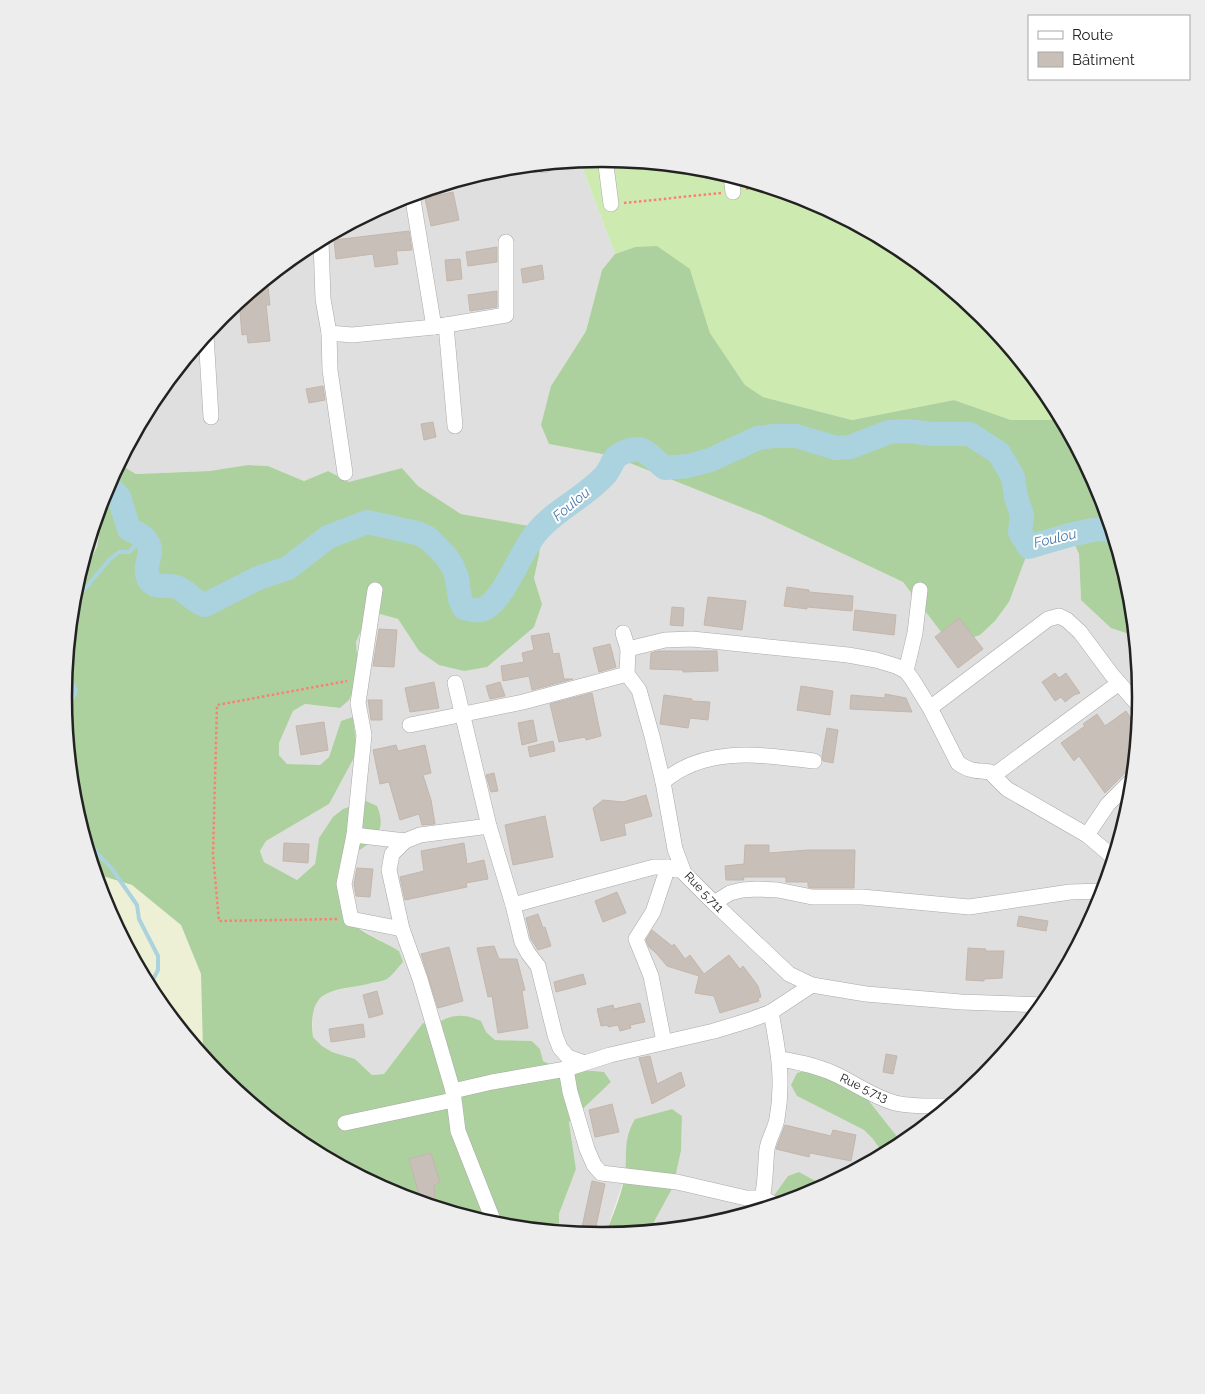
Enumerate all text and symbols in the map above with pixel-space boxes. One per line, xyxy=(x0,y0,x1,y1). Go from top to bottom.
legend xyxy=(1028,15,1190,80)
text: Route xyxy=(1072,26,1113,44)
text: Bâtiment xyxy=(1072,51,1135,69)
water label: Foulou xyxy=(549,484,593,524)
water label: Foulou xyxy=(1032,525,1078,551)
street label: Rue 5.711 xyxy=(682,869,726,915)
street label: Rue 5.713 xyxy=(838,1071,890,1105)

